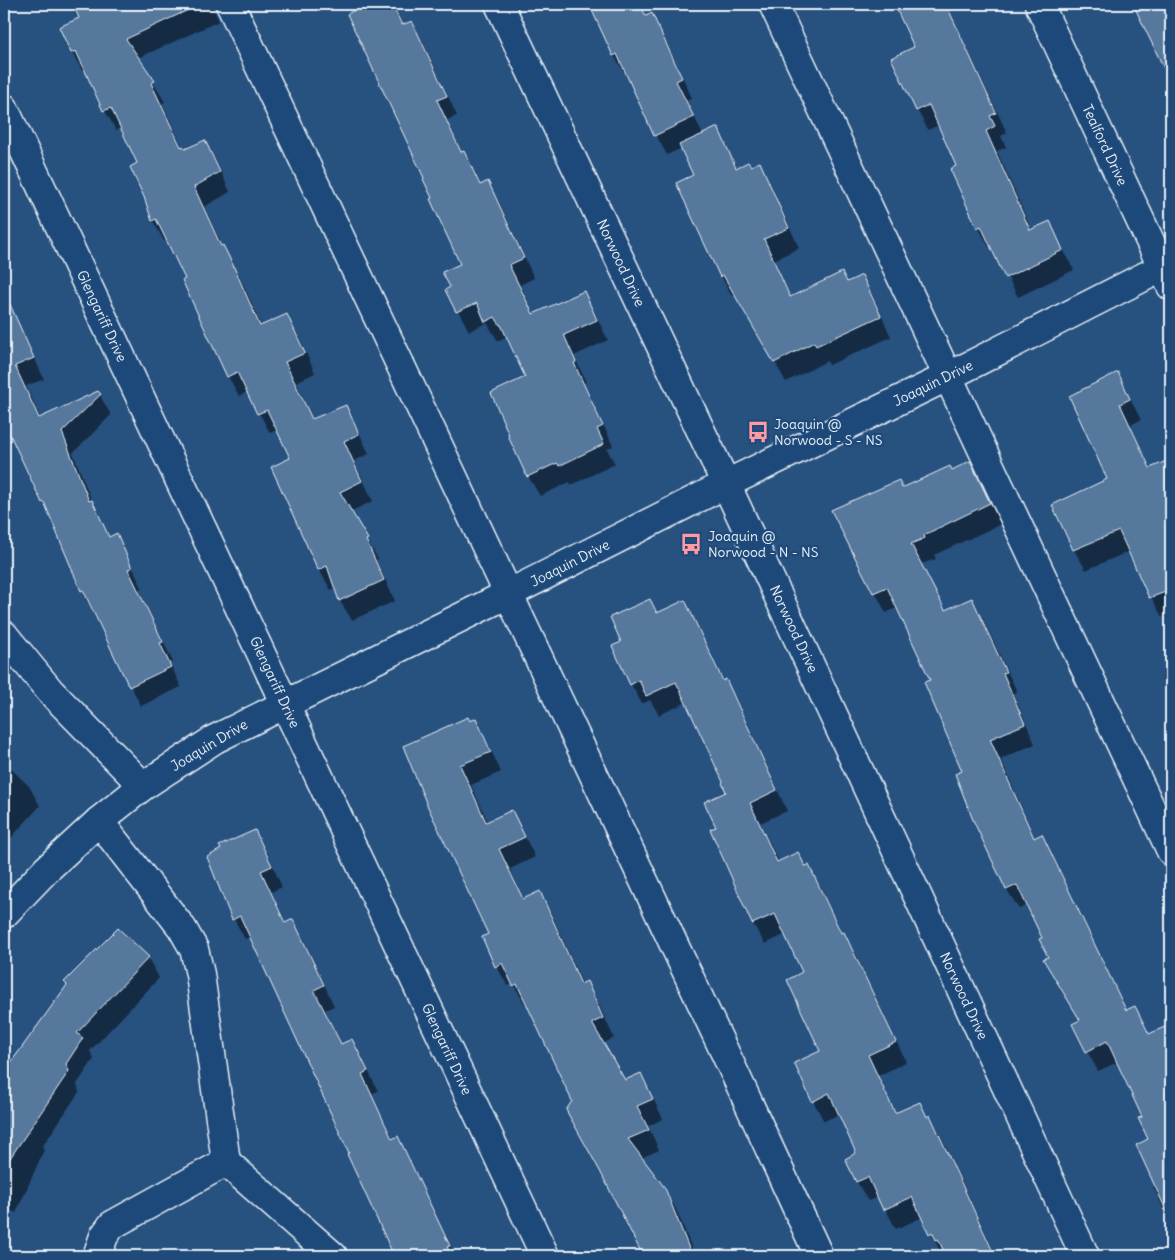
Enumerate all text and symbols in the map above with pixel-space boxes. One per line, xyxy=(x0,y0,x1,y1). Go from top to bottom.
street label: Tealford Drive xyxy=(1078,102,1132,188)
street label: Norwood Drive xyxy=(593,216,649,310)
street label: Glengariff Drive xyxy=(73,267,131,365)
street label: Joaquin Drive xyxy=(890,356,976,410)
place label: Joaquin @ Norwood - S - NS xyxy=(774,415,883,449)
bus stop icon: Joaquin @ Norwood - S - NS xyxy=(745,419,771,445)
place label: Joaquin @ Norwood - N - NS xyxy=(708,527,819,561)
bus stop icon: Joaquin @ Norwood - N - NS xyxy=(678,531,704,557)
street label: Joaquin Drive xyxy=(527,535,613,591)
street label: Norwood Drive xyxy=(766,582,822,676)
street label: Glengariff Drive xyxy=(246,633,304,731)
street label: Joaquin Drive xyxy=(167,715,251,775)
street label: Norwood Drive xyxy=(936,949,992,1043)
street label: Glengariff Drive xyxy=(418,1000,476,1098)

